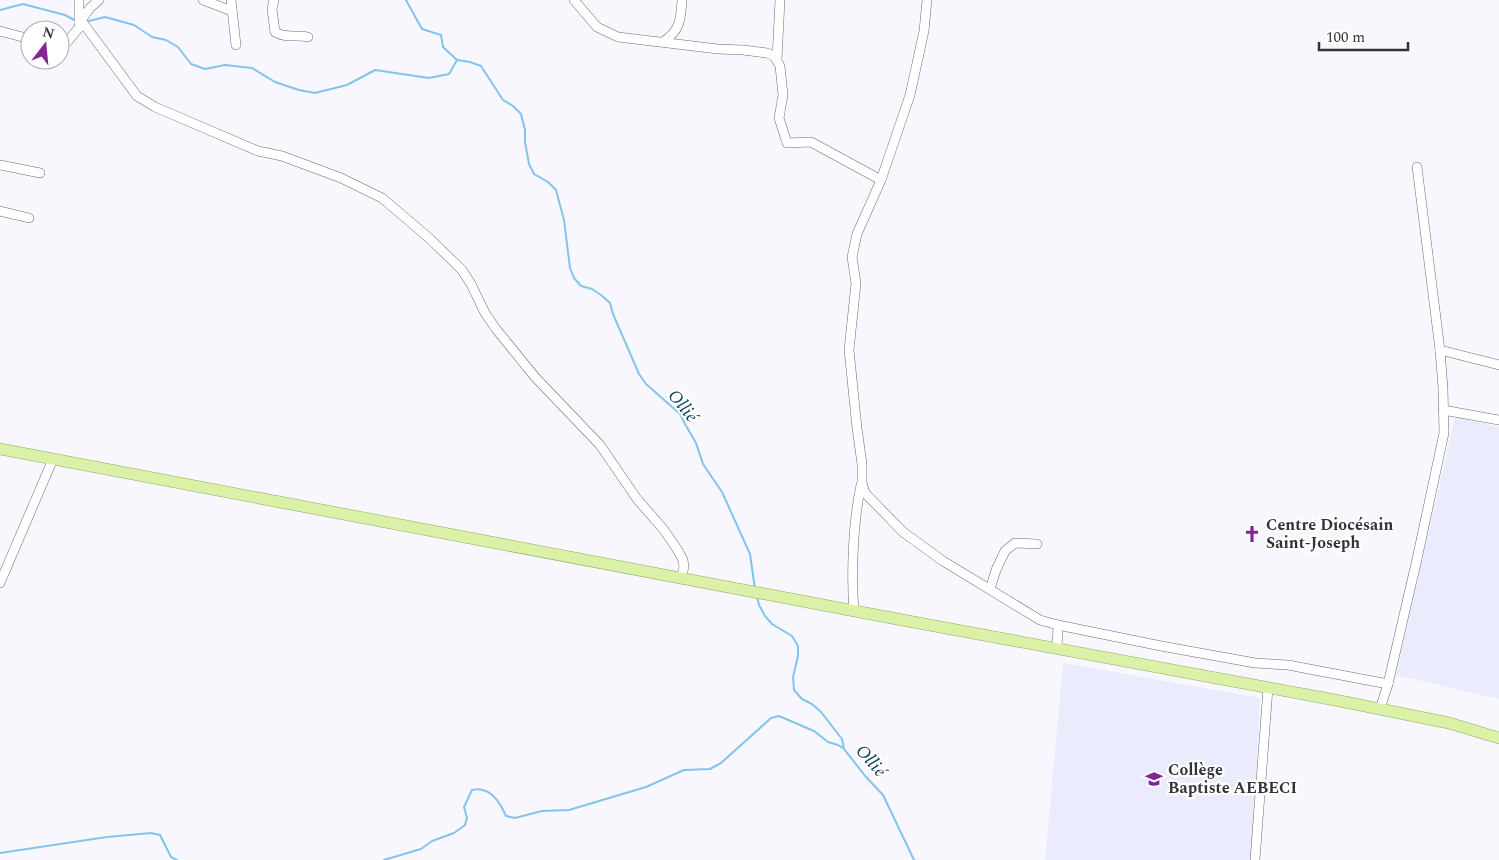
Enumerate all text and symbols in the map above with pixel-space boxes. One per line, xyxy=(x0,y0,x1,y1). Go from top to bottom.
north arrow xyxy=(20,20,70,70)
scale bar xyxy=(1319,20,1408,52)
text: N xyxy=(40,21,57,45)
text: 100 m xyxy=(1326,26,1365,49)
water label: Ollié xyxy=(661,383,706,430)
place label: Centre Diocésain Saint-Joseph xyxy=(1266,513,1393,555)
church icon: Centre Diocésain Saint-Joseph xyxy=(1242,524,1262,544)
water label: Ollié xyxy=(849,738,894,785)
place label: Collège Baptiste AEBECI xyxy=(1168,758,1297,800)
school or university icon: Collège Baptiste AEBECI xyxy=(1144,769,1164,789)

